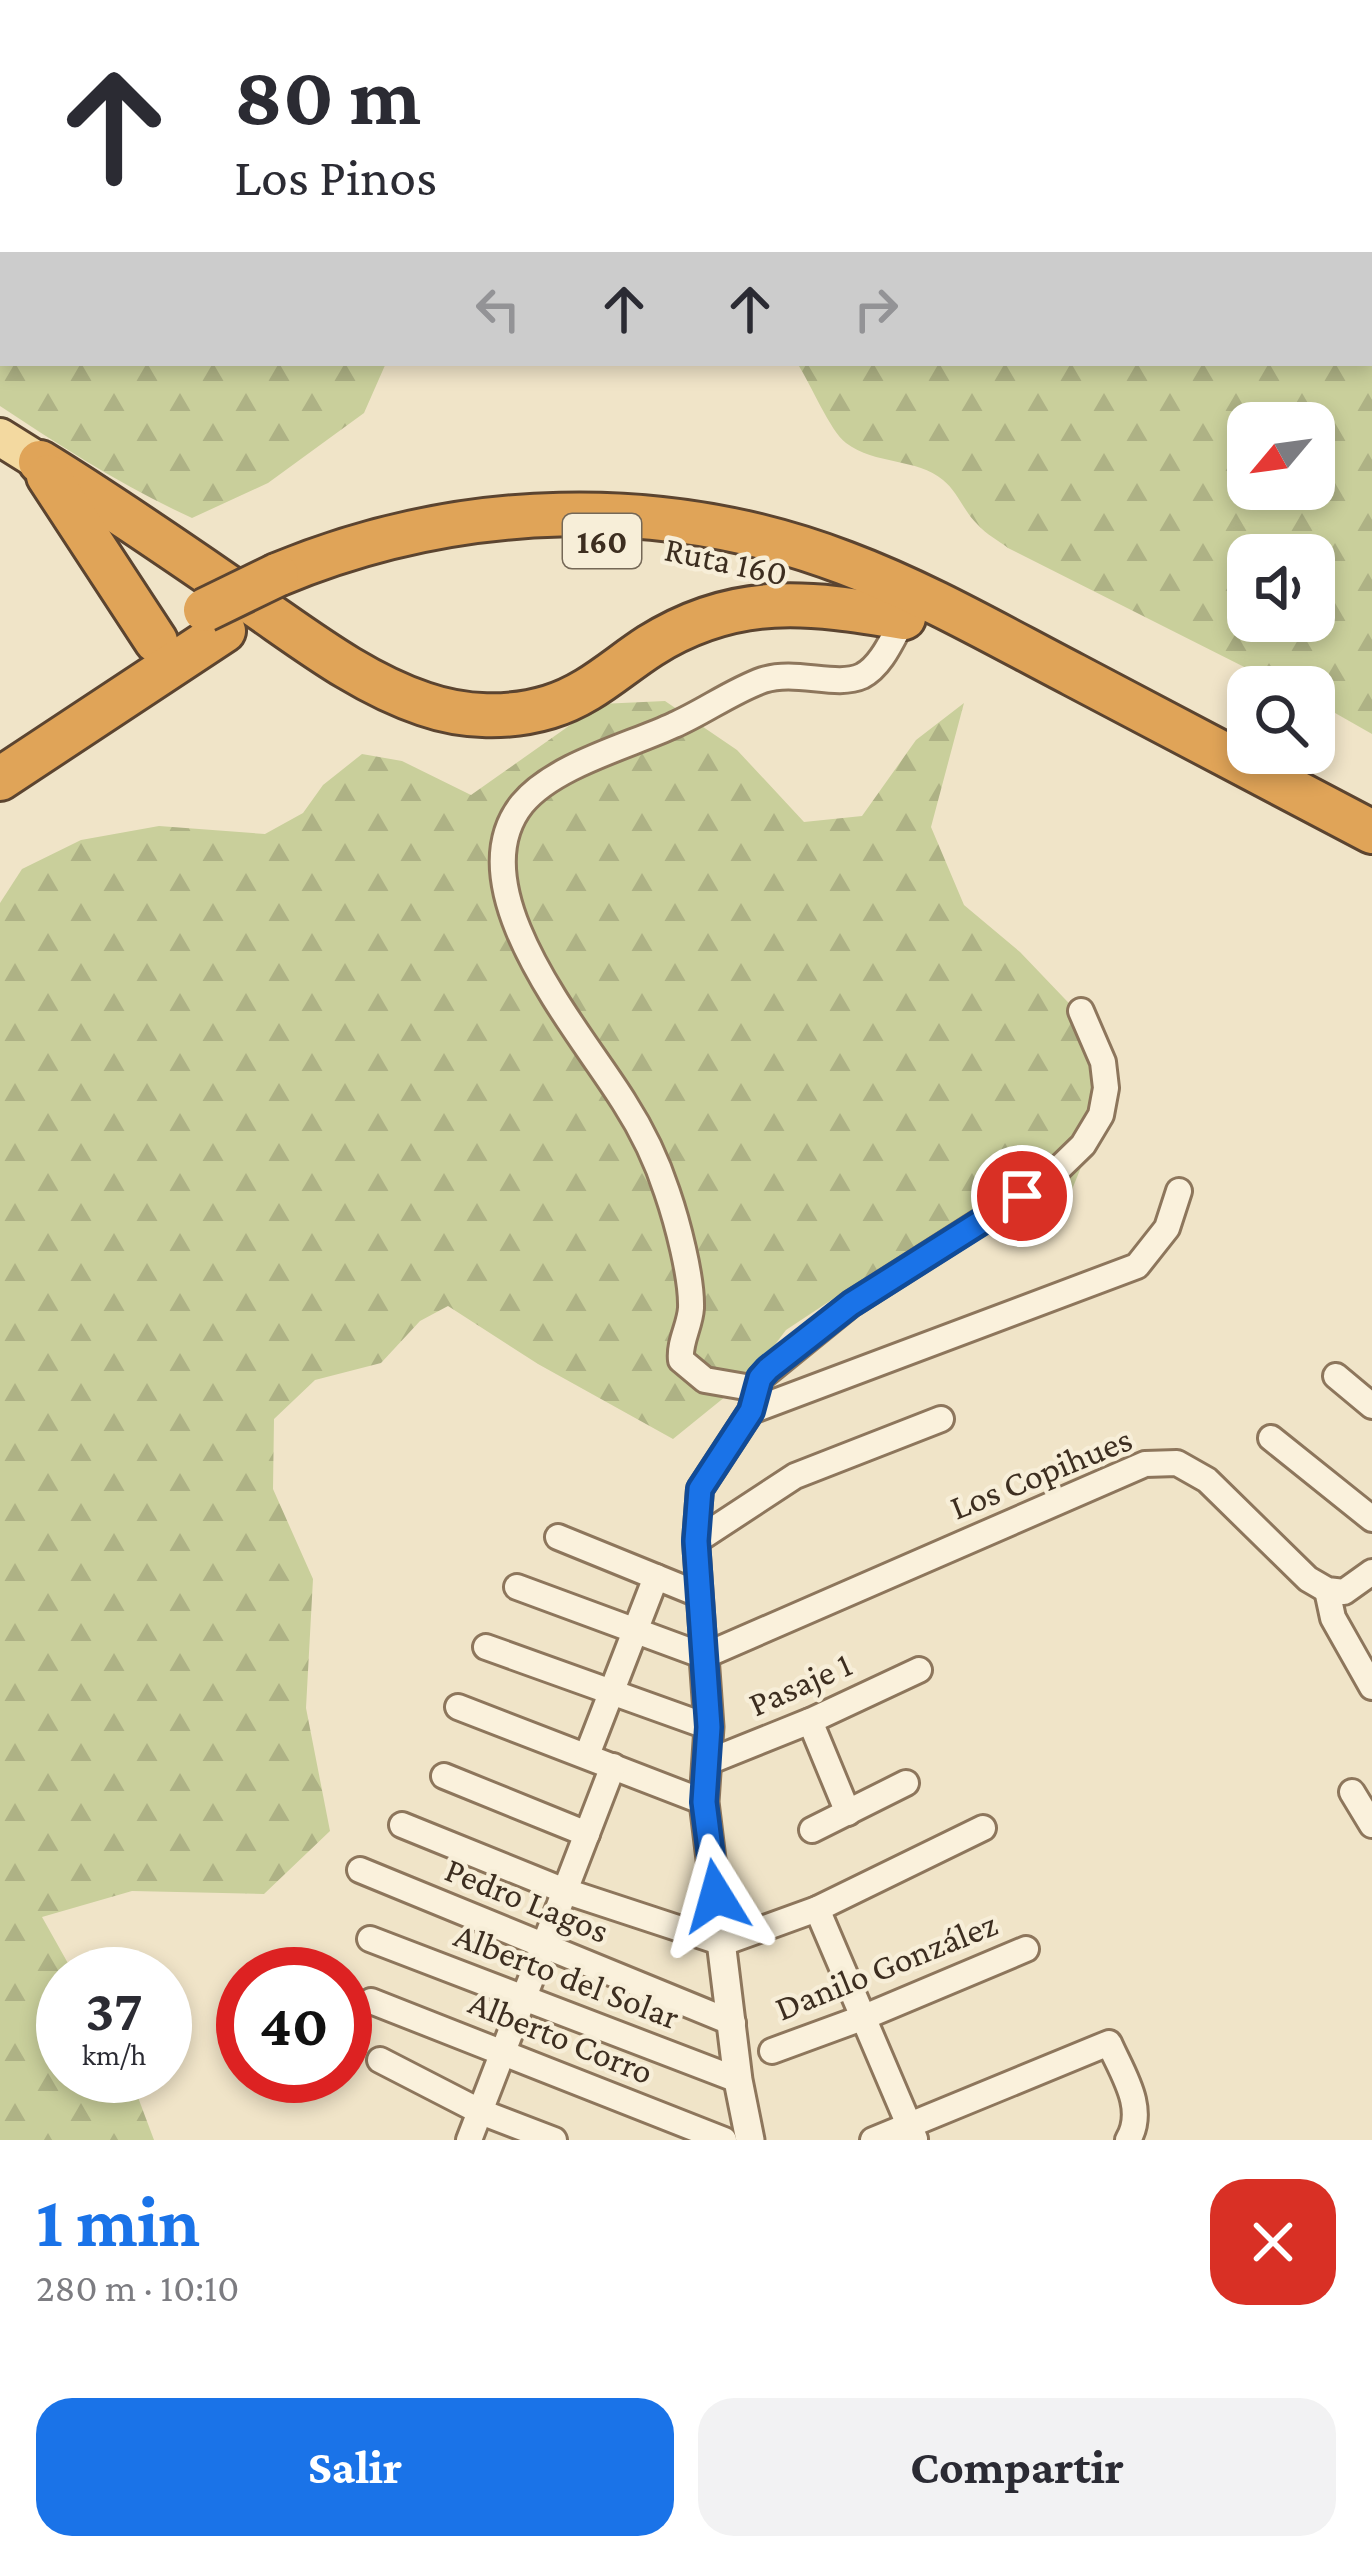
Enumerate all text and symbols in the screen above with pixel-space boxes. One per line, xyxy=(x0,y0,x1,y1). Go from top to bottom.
icon: ahead xyxy=(36,48,192,204)
text: 80 m xyxy=(234,49,421,142)
text: Los Pinos xyxy=(234,147,437,207)
icon: left xyxy=(465,276,531,342)
icon: ahead xyxy=(591,276,657,342)
icon: ahead xyxy=(717,276,783,342)
icon: right xyxy=(843,276,909,342)
north arrow xyxy=(1227,402,1335,510)
map controls xyxy=(1227,402,1335,774)
road number: 160 xyxy=(563,514,641,568)
street label: Ruta 160 xyxy=(661,529,791,593)
button: sound xyxy=(1227,534,1335,642)
button: search xyxy=(1227,666,1335,774)
pin xyxy=(971,1145,1073,1247)
icon: arrive xyxy=(989,1163,1055,1229)
street label: Los Copihues xyxy=(944,1418,1138,1528)
street label: Pasaje 1 xyxy=(742,1644,858,1724)
position arrow xyxy=(653,1833,779,1959)
street label: Pedro Lagos xyxy=(439,1849,615,1951)
street label: Danilo González xyxy=(769,1903,1003,2029)
street label: Alberto del Solar xyxy=(449,1915,685,2037)
speed limit sign: 40 xyxy=(216,1947,372,2103)
text: 37 xyxy=(85,1976,143,2043)
street label: Alberto Corro xyxy=(463,1982,659,2092)
text: km/h xyxy=(82,2038,146,2071)
button: close xyxy=(1210,2179,1336,2305)
text: 1 min xyxy=(36,2181,200,2261)
text: 280 m · 10:10 xyxy=(36,2266,239,2309)
button: Salir xyxy=(36,2398,674,2536)
button: Compartir xyxy=(698,2398,1336,2536)

